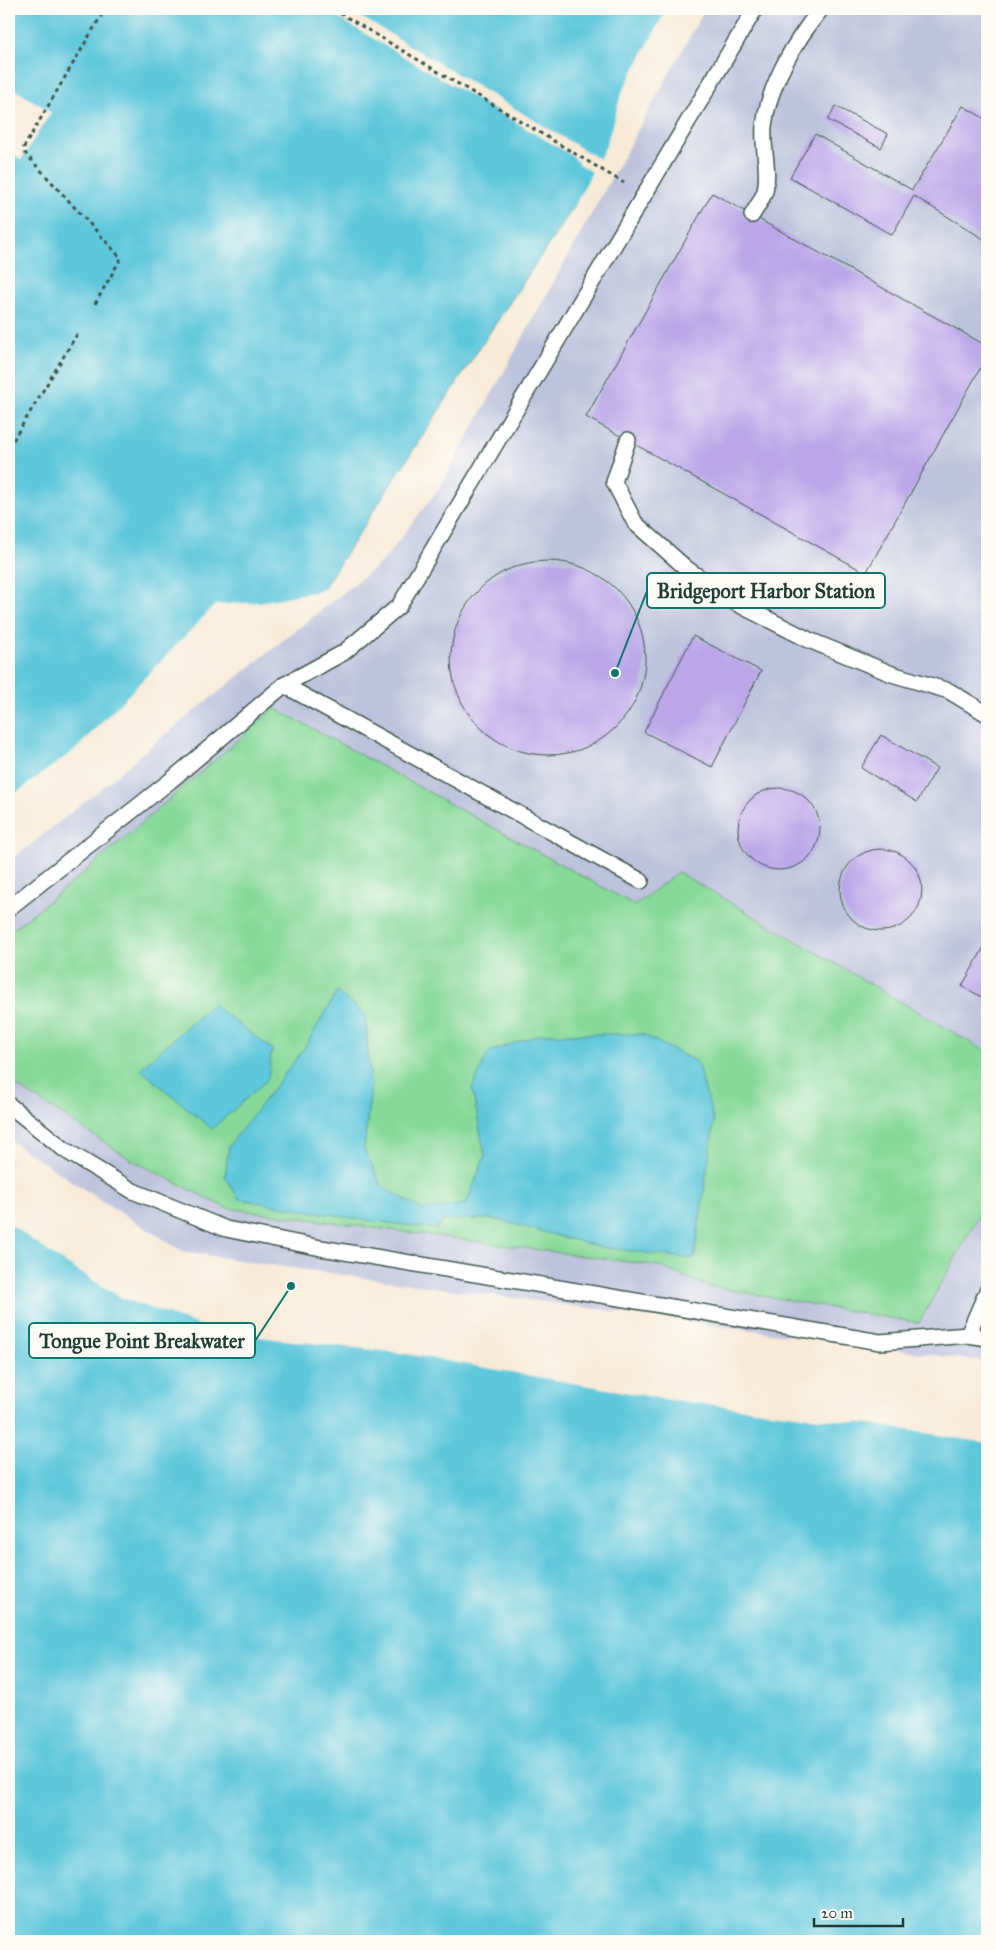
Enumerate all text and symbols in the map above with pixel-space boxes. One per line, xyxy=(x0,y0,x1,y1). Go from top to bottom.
callout: Bridgeport Harbor Station xyxy=(647,573,885,608)
text: Bridgeport Harbor Station xyxy=(657,579,875,604)
callout: Tongue Point Breakwater xyxy=(29,1323,255,1358)
text: Tongue Point Breakwater xyxy=(38,1329,245,1354)
scale bar xyxy=(814,1895,902,1927)
text: 20 m xyxy=(821,1904,853,1922)

